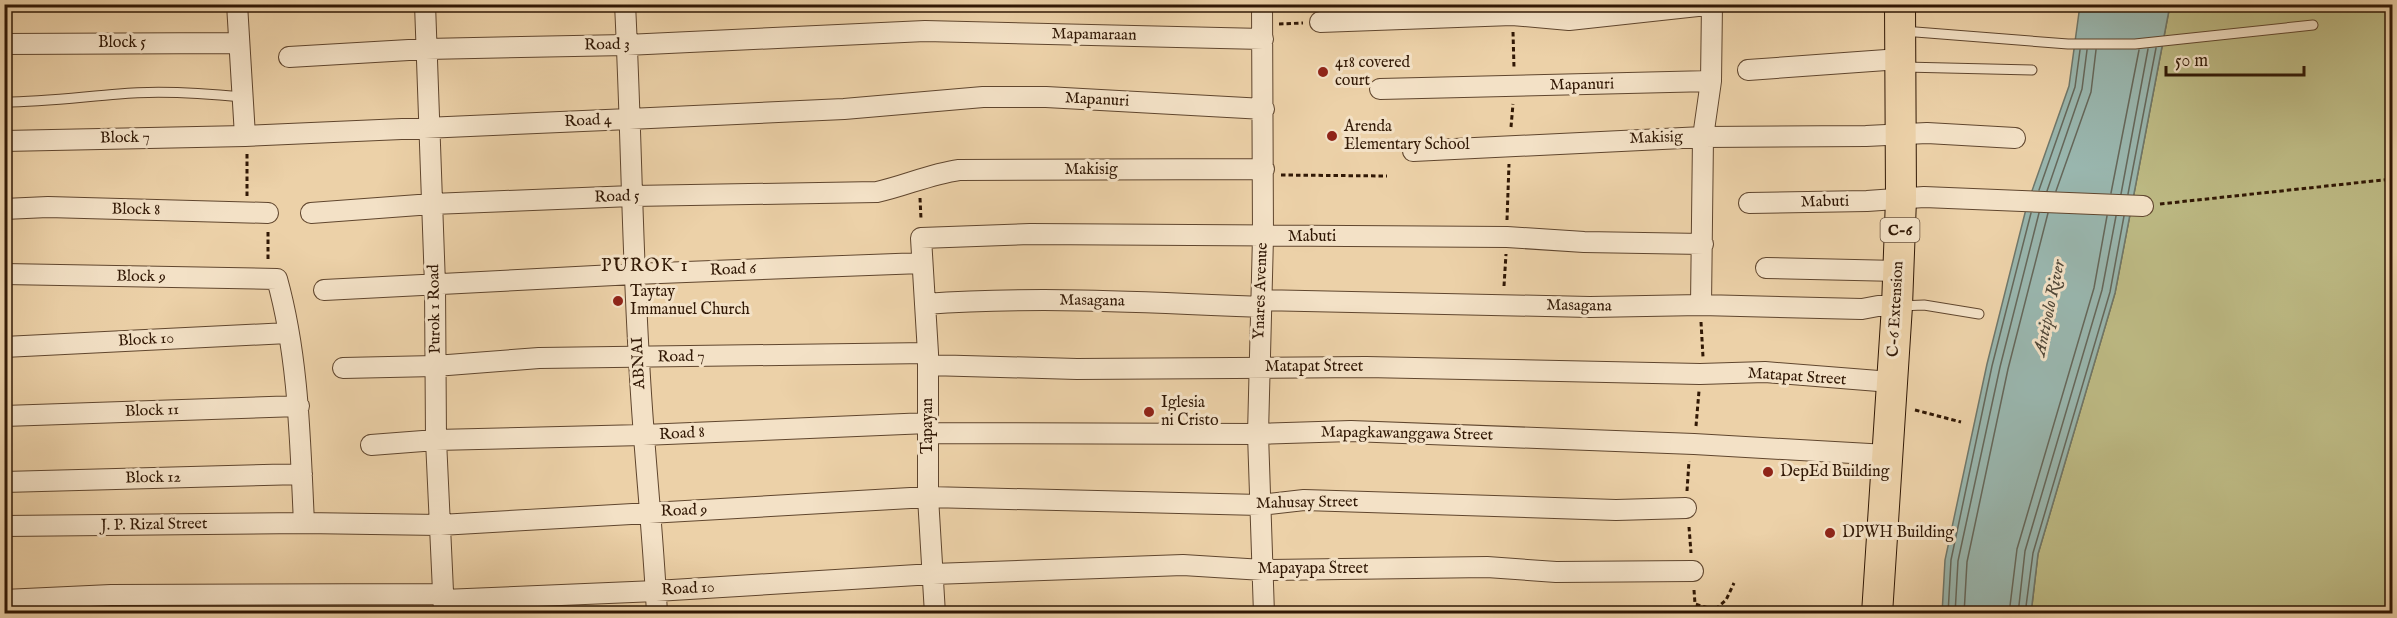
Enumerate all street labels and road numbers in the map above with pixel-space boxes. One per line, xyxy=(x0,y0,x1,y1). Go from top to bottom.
street label: Mapamaraan xyxy=(1051,24,1137,46)
street label: Block 5 xyxy=(98,33,146,53)
street label: Road 3 xyxy=(584,35,630,55)
street label: Mapanuri xyxy=(1550,74,1614,96)
street label: Mapanuri xyxy=(1064,88,1130,112)
street label: Road 4 xyxy=(564,110,612,132)
street label: Makisig xyxy=(1629,127,1683,149)
street label: Block 7 xyxy=(100,128,150,148)
street label: Makisig xyxy=(1064,160,1118,180)
street label: Road 5 xyxy=(594,186,640,208)
street label: Mabuti xyxy=(1801,192,1849,212)
street label: Block 8 xyxy=(111,200,161,220)
road number: C-6 xyxy=(1880,218,1920,242)
street label: Mabuti xyxy=(1288,227,1336,247)
street label: Ynares Avenue xyxy=(1249,242,1273,340)
street label: Road 6 xyxy=(709,259,757,281)
street label: C-6 Extension xyxy=(1883,260,1909,358)
street label: Purok 1 Road xyxy=(424,264,446,354)
street label: Block 9 xyxy=(116,267,166,287)
street label: Masagana xyxy=(1059,290,1125,312)
street label: Masagana xyxy=(1546,295,1612,317)
street label: Block 10 xyxy=(117,329,175,351)
street label: ABNAI xyxy=(628,336,650,391)
street label: Road 7 xyxy=(657,347,705,367)
street label: Matapat Street xyxy=(1265,357,1364,377)
street label: Matapat Street xyxy=(1747,364,1847,390)
street label: Tapayan xyxy=(918,398,938,454)
street label: Block 11 xyxy=(124,400,180,422)
street label: Mapagkawanggawa Street xyxy=(1321,422,1494,446)
street label: Road 8 xyxy=(659,423,705,445)
street label: Block 12 xyxy=(125,468,181,488)
street label: Mahusay Street xyxy=(1256,492,1359,514)
street label: Road 9 xyxy=(660,500,708,522)
street label: J. P. Rizal Street xyxy=(98,514,208,536)
street label: Mapayapa Street xyxy=(1258,559,1369,579)
street label: Road 10 xyxy=(661,578,715,600)

